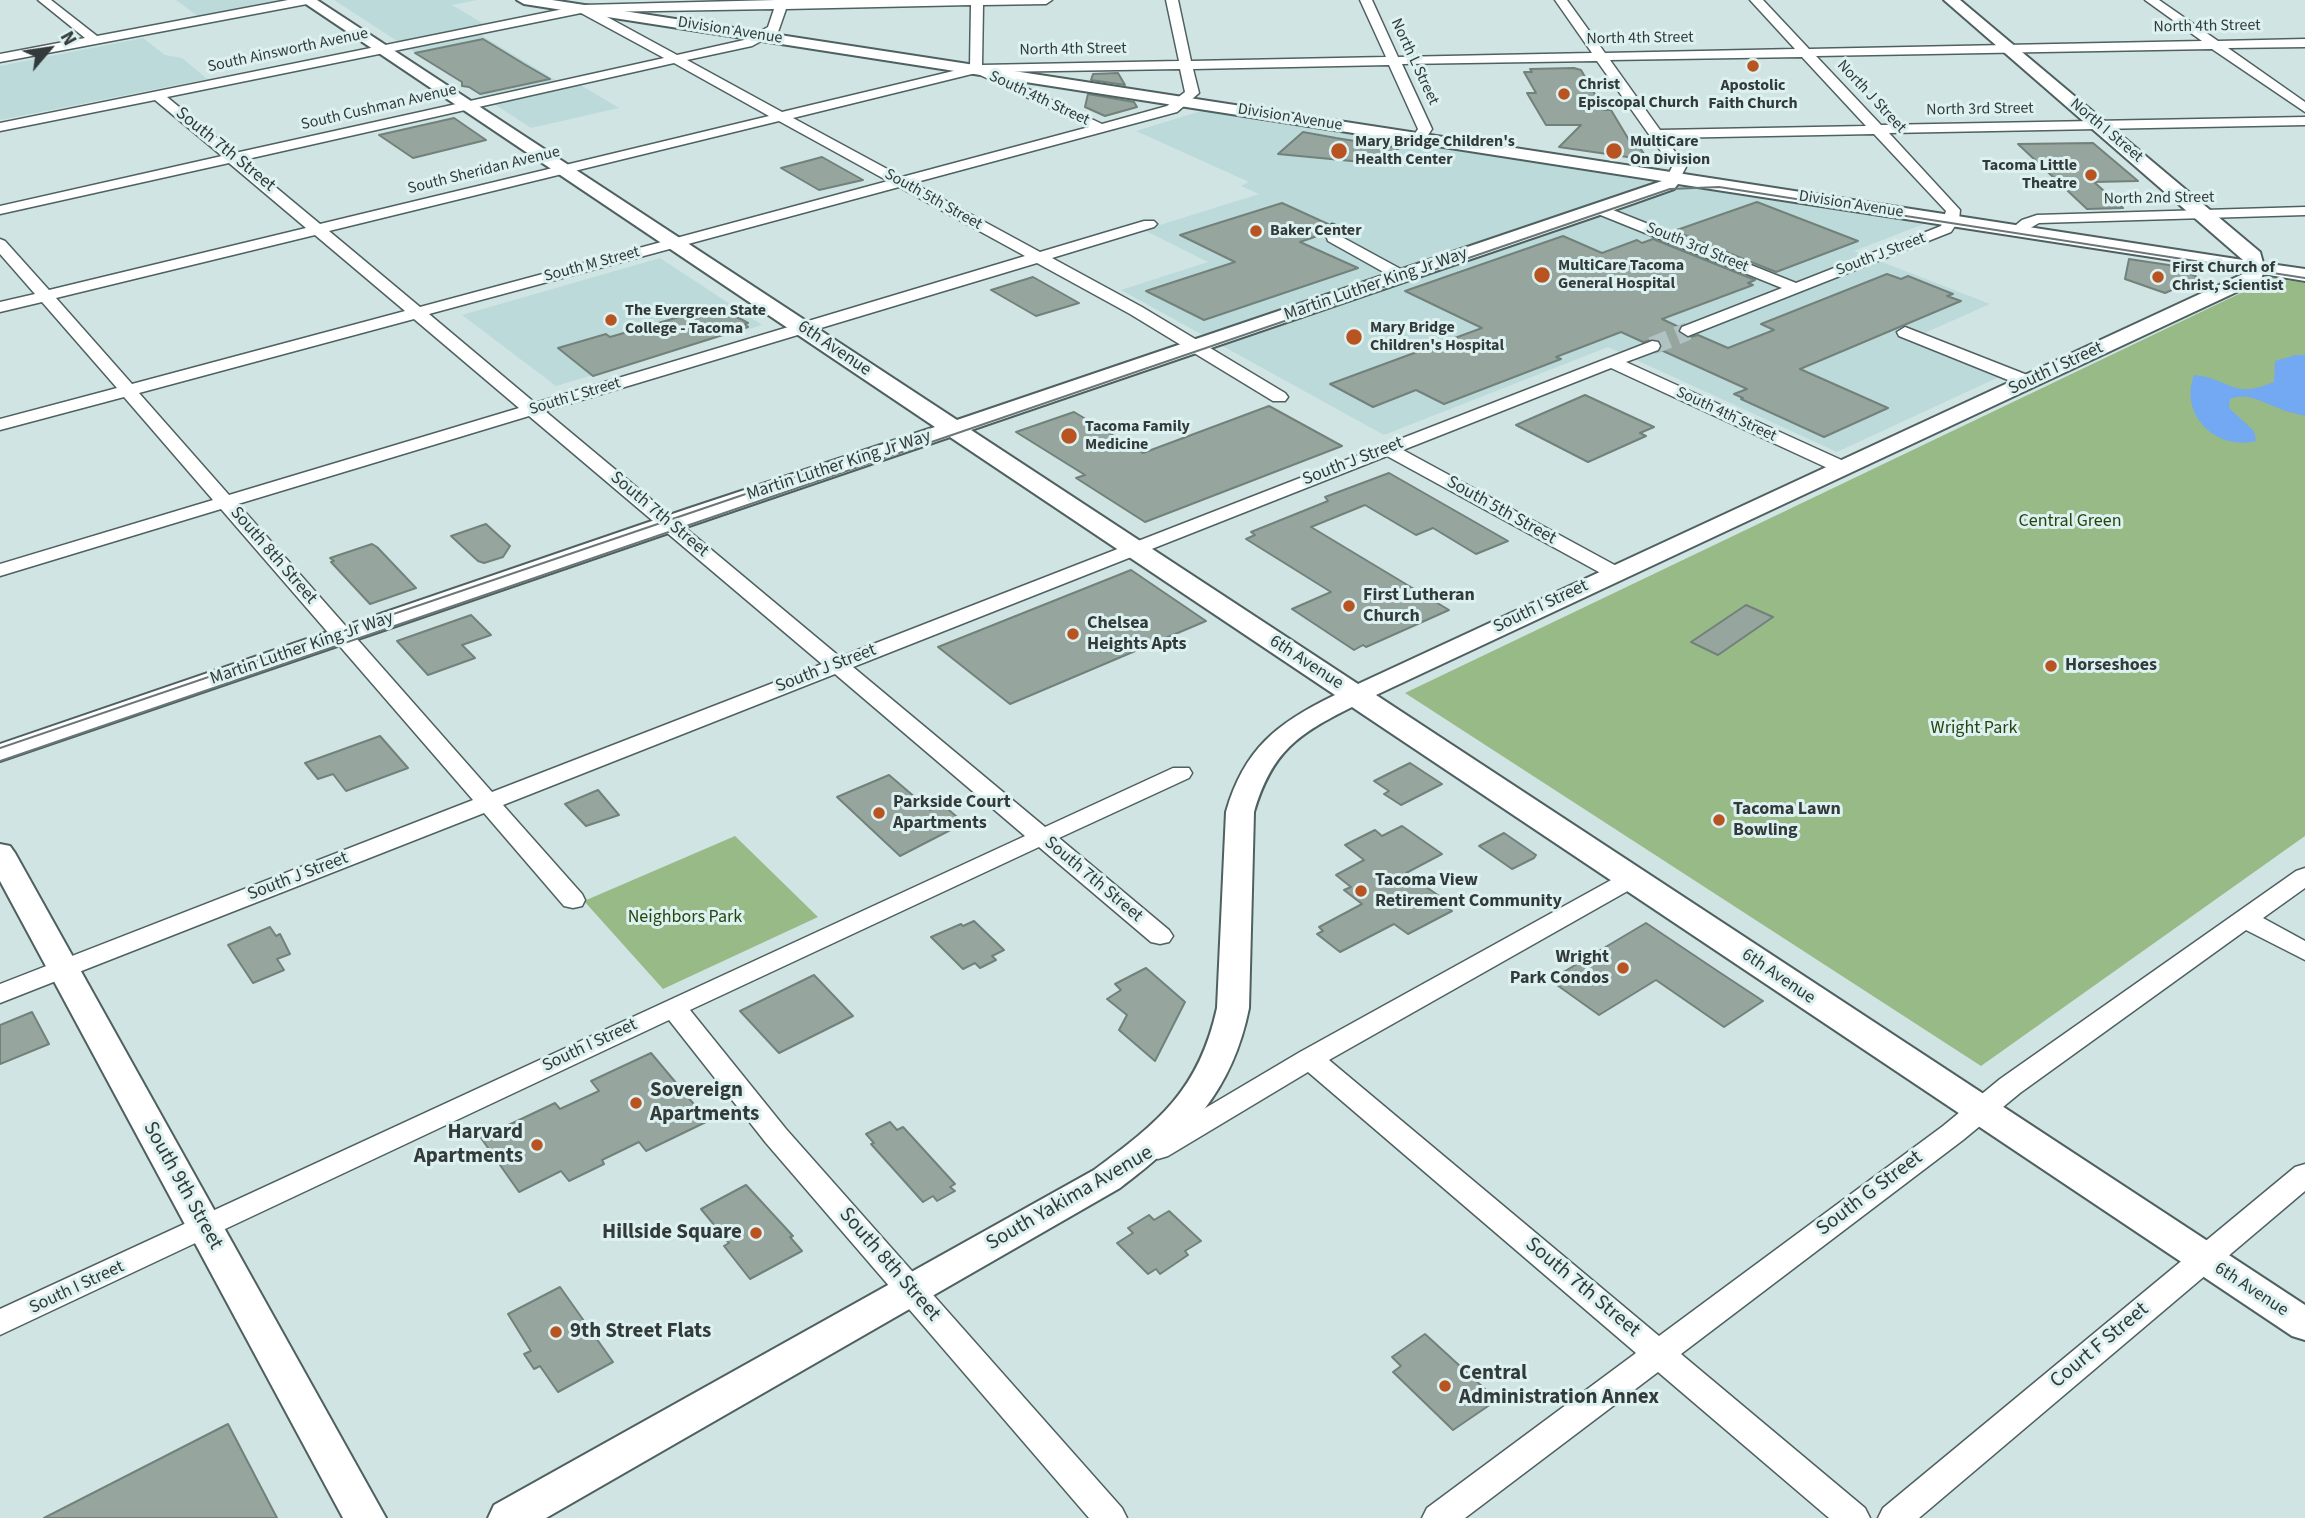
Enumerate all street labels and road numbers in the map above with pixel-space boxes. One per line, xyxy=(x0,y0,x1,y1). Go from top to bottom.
street label: Division Avenue xyxy=(676,13,784,49)
street label: North L Street xyxy=(1386,16,1442,108)
street label: North 4th Street xyxy=(2153,16,2261,38)
street label: South Ainsworth Avenue xyxy=(206,25,370,77)
street label: North 4th Street xyxy=(1586,28,1694,50)
street label: North 4th Street xyxy=(1019,39,1127,61)
street label: North J Street xyxy=(1832,57,1910,137)
street label: South 4th Street xyxy=(986,67,1092,131)
street label: South Cushman Avenue xyxy=(299,81,459,135)
street label: North I Street xyxy=(2066,95,2146,167)
street label: North 3rd Street xyxy=(1926,99,2034,121)
street label: Division Avenue xyxy=(1236,100,1344,136)
street label: South 7th Street xyxy=(171,103,279,197)
street label: South Sheridan Avenue xyxy=(406,143,562,199)
street label: South 5th Street xyxy=(881,165,985,235)
street label: Division Avenue xyxy=(1797,187,1905,223)
street label: North 2nd Street xyxy=(2103,188,2215,210)
street label: South 3rd Street xyxy=(1643,219,1751,277)
street label: South J Street xyxy=(1834,229,1928,281)
street label: South M Street xyxy=(542,243,642,287)
street label: Martin Luther King Jr Way xyxy=(1281,243,1471,327)
street label: 6th Avenue xyxy=(793,317,875,381)
street label: South I Street xyxy=(2005,338,2107,400)
street label: South L Street xyxy=(527,374,623,420)
street label: South 4th Street xyxy=(1673,383,1779,447)
street label: Martin Luther King Jr Way xyxy=(744,426,934,506)
street label: South J Street xyxy=(1300,433,1406,491)
street label: South 7th Street xyxy=(605,467,713,563)
street label: South 5th Street xyxy=(1442,472,1560,550)
street label: South 8th Street xyxy=(225,503,321,609)
street label: South I Street xyxy=(1490,576,1592,638)
street label: Martin Luther King Jr Way xyxy=(207,607,397,691)
street label: 6th Avenue xyxy=(1265,631,1347,695)
street label: South J Street xyxy=(773,640,879,698)
street label: South 7th Street xyxy=(1039,832,1147,928)
street label: South J Street xyxy=(245,848,351,906)
street label: 6th Avenue xyxy=(1737,945,1819,1009)
street label: South I Street xyxy=(539,1015,641,1077)
street label: South 9th Street xyxy=(136,1118,228,1254)
street label: South Yakima Avenue xyxy=(982,1141,1158,1257)
street label: South G Street xyxy=(1812,1146,1928,1242)
street label: South 8th Street xyxy=(833,1203,945,1327)
street label: South 7th Street xyxy=(1519,1233,1645,1343)
street label: South I Street xyxy=(26,1257,128,1319)
street label: 6th Avenue xyxy=(2210,1258,2292,1322)
street label: Court F Street xyxy=(2046,1298,2154,1394)

